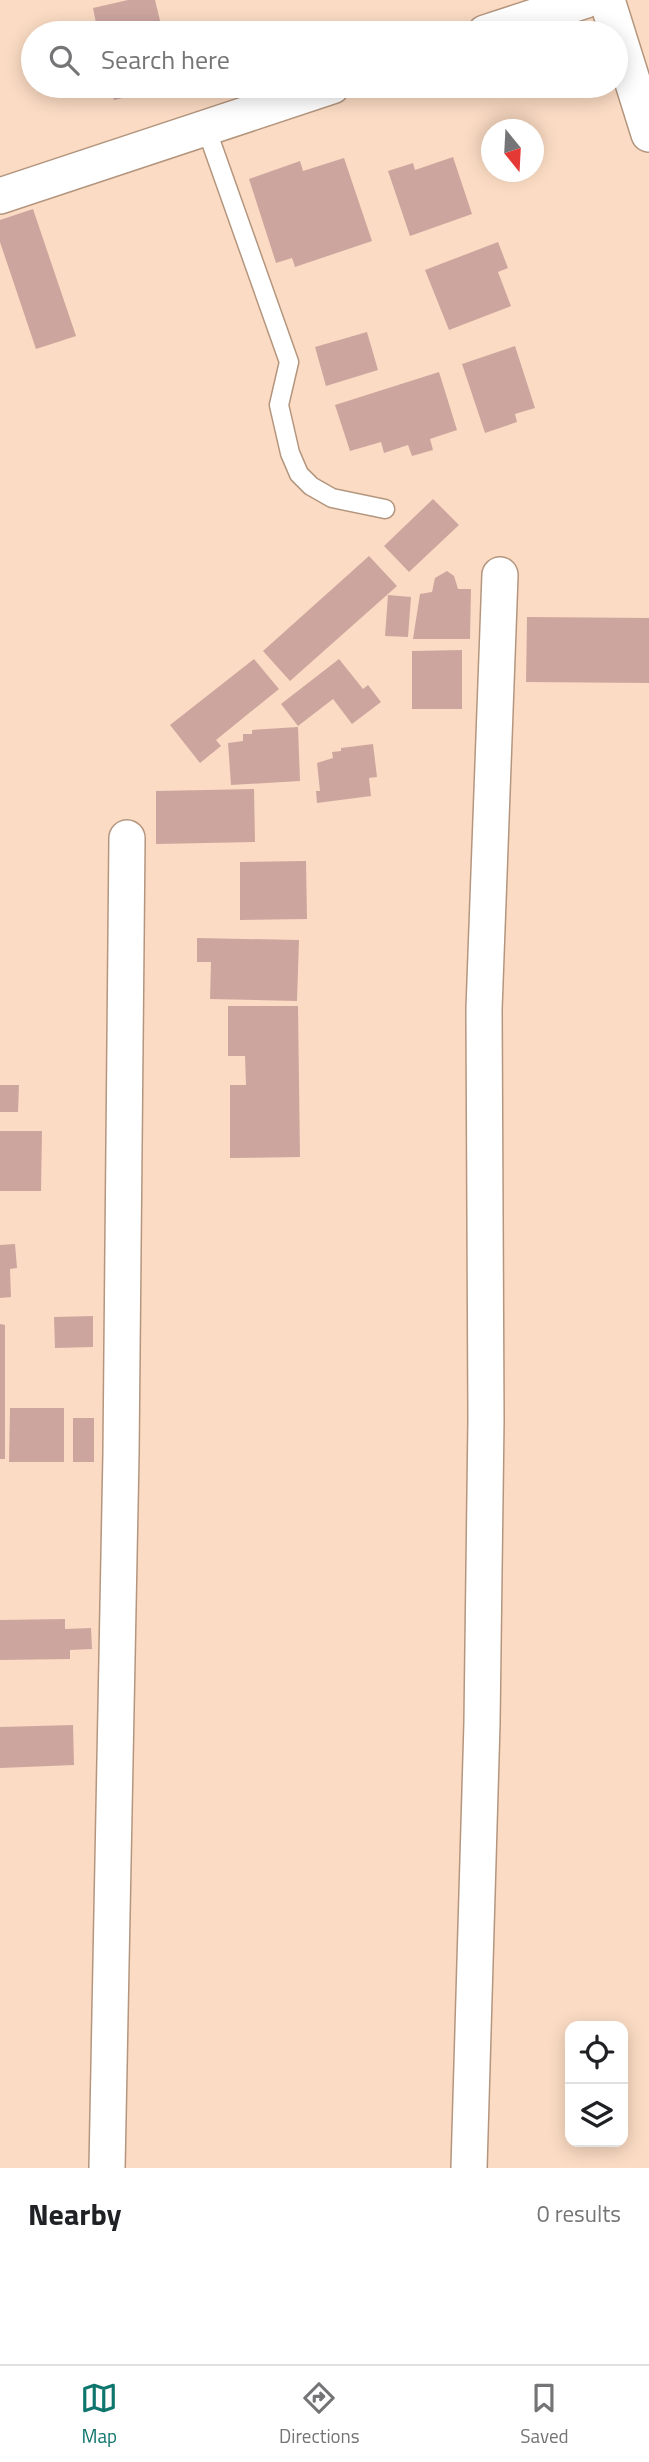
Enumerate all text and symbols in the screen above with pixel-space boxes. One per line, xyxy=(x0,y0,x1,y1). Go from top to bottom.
search box xyxy=(21,21,628,98)
text: Search here xyxy=(101,40,230,79)
icon: search xyxy=(45,41,83,79)
north arrow xyxy=(481,119,544,182)
map controls xyxy=(565,2021,628,2147)
button: locate xyxy=(565,2021,628,2084)
button: layers xyxy=(565,2084,628,2147)
text: Nearby xyxy=(28,2191,121,2237)
text: 0 results xyxy=(537,2196,621,2231)
tab: Map xyxy=(80,2379,118,2450)
tab: Directions xyxy=(279,2379,360,2450)
tab: Saved xyxy=(520,2379,569,2450)

